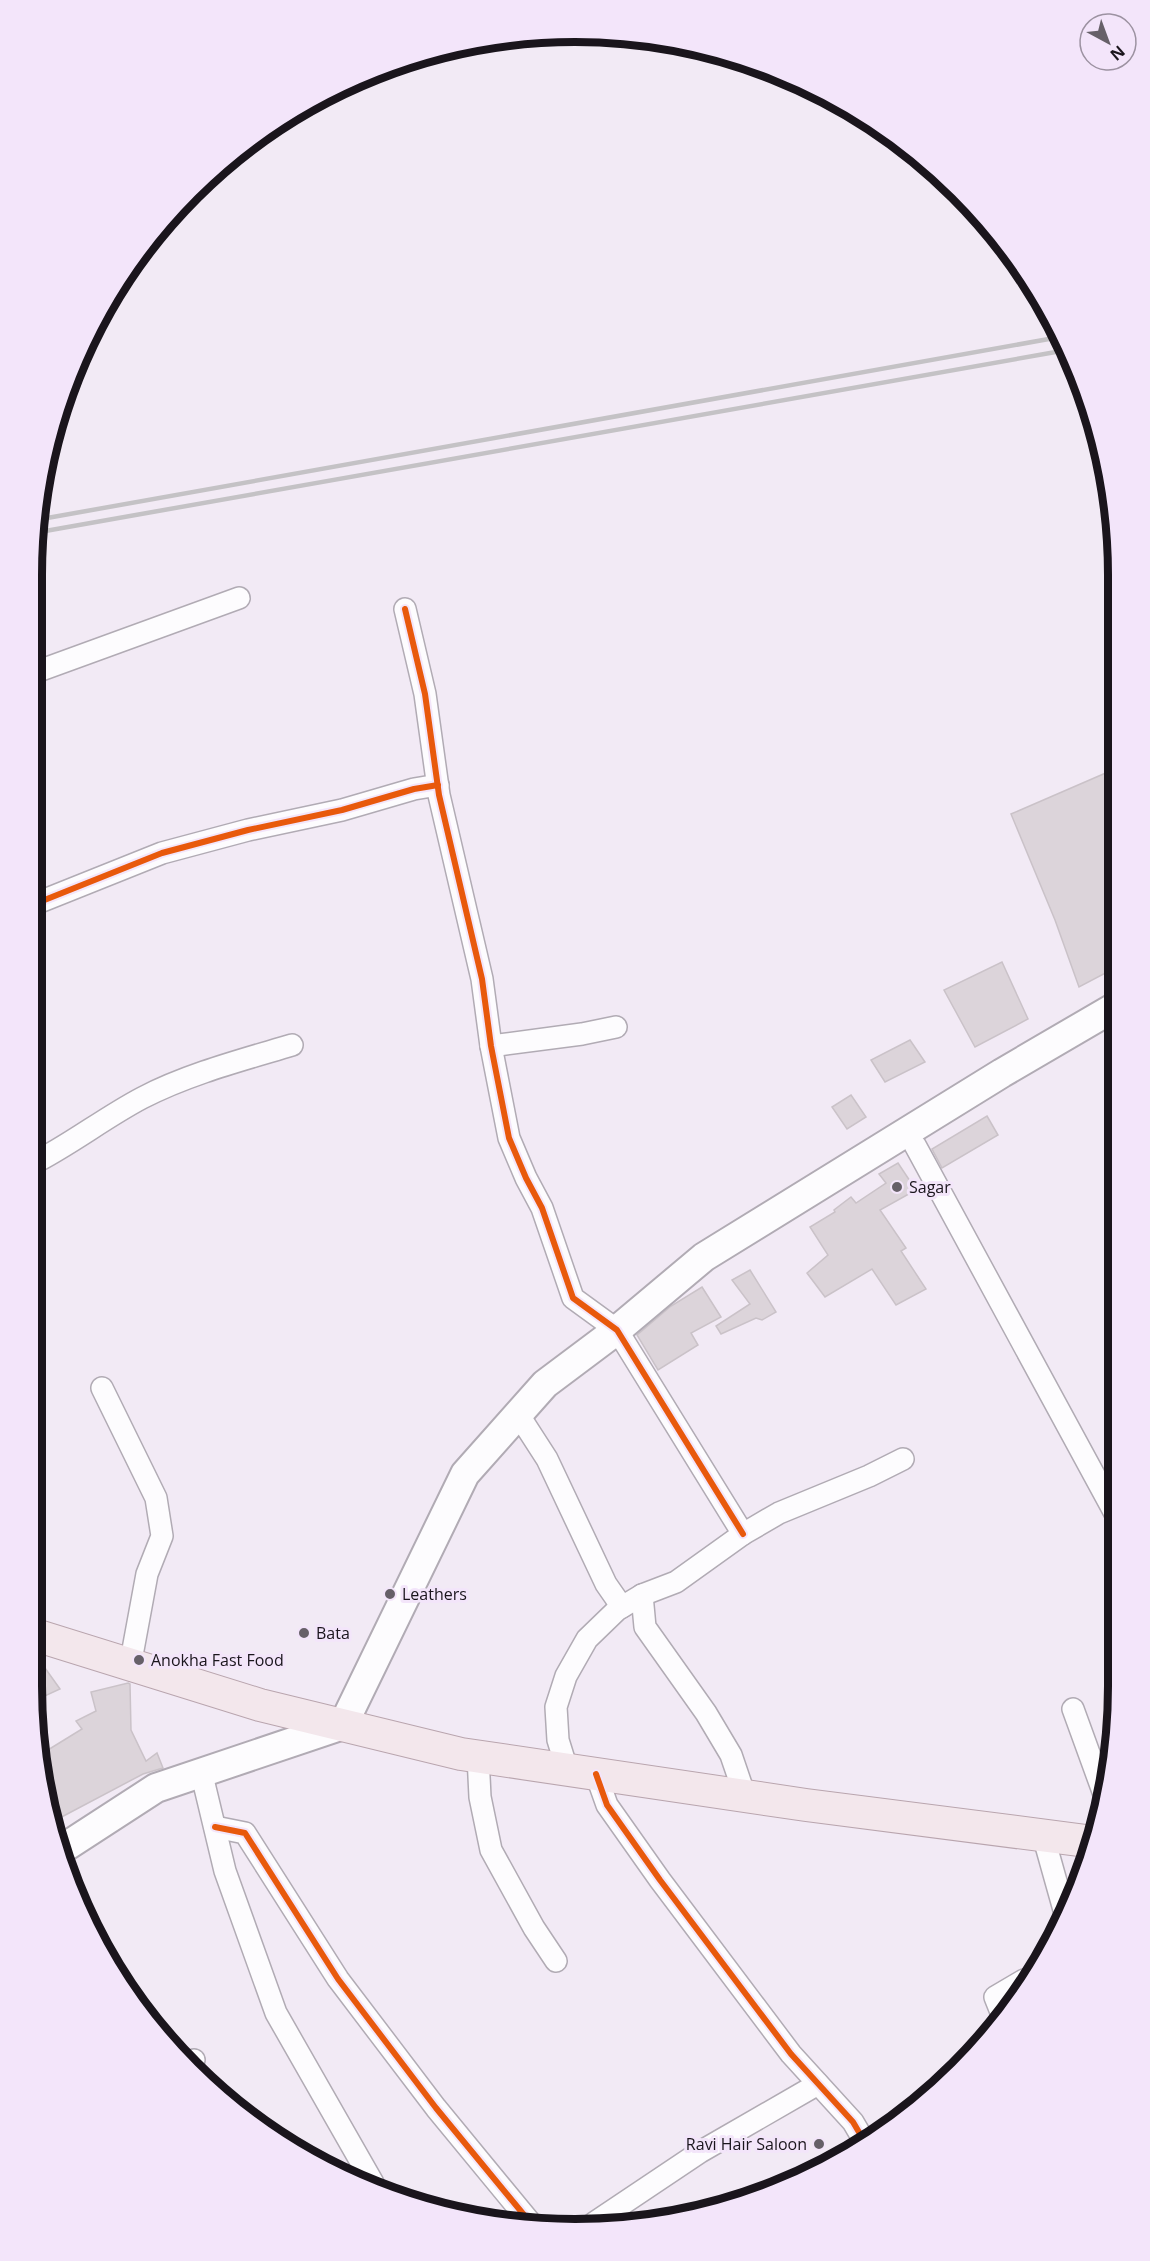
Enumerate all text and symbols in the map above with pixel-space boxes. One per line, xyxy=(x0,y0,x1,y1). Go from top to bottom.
north arrow xyxy=(1078,12,1138,72)
text: N xyxy=(1106,41,1130,66)
place label: Sagar xyxy=(909,1176,951,1198)
marker: Sagar xyxy=(890,1180,904,1194)
place label: Leathers xyxy=(402,1583,467,1605)
marker: Leathers xyxy=(383,1587,397,1601)
place label: Bata xyxy=(316,1622,350,1644)
marker: Bata xyxy=(297,1626,311,1640)
place label: Anokha Fast Food xyxy=(151,1649,284,1671)
marker: Anokha Fast Food xyxy=(132,1653,146,1667)
place label: Ravi Hair Saloon xyxy=(686,2133,807,2155)
marker: Ravi Hair Saloon xyxy=(812,2137,826,2151)

